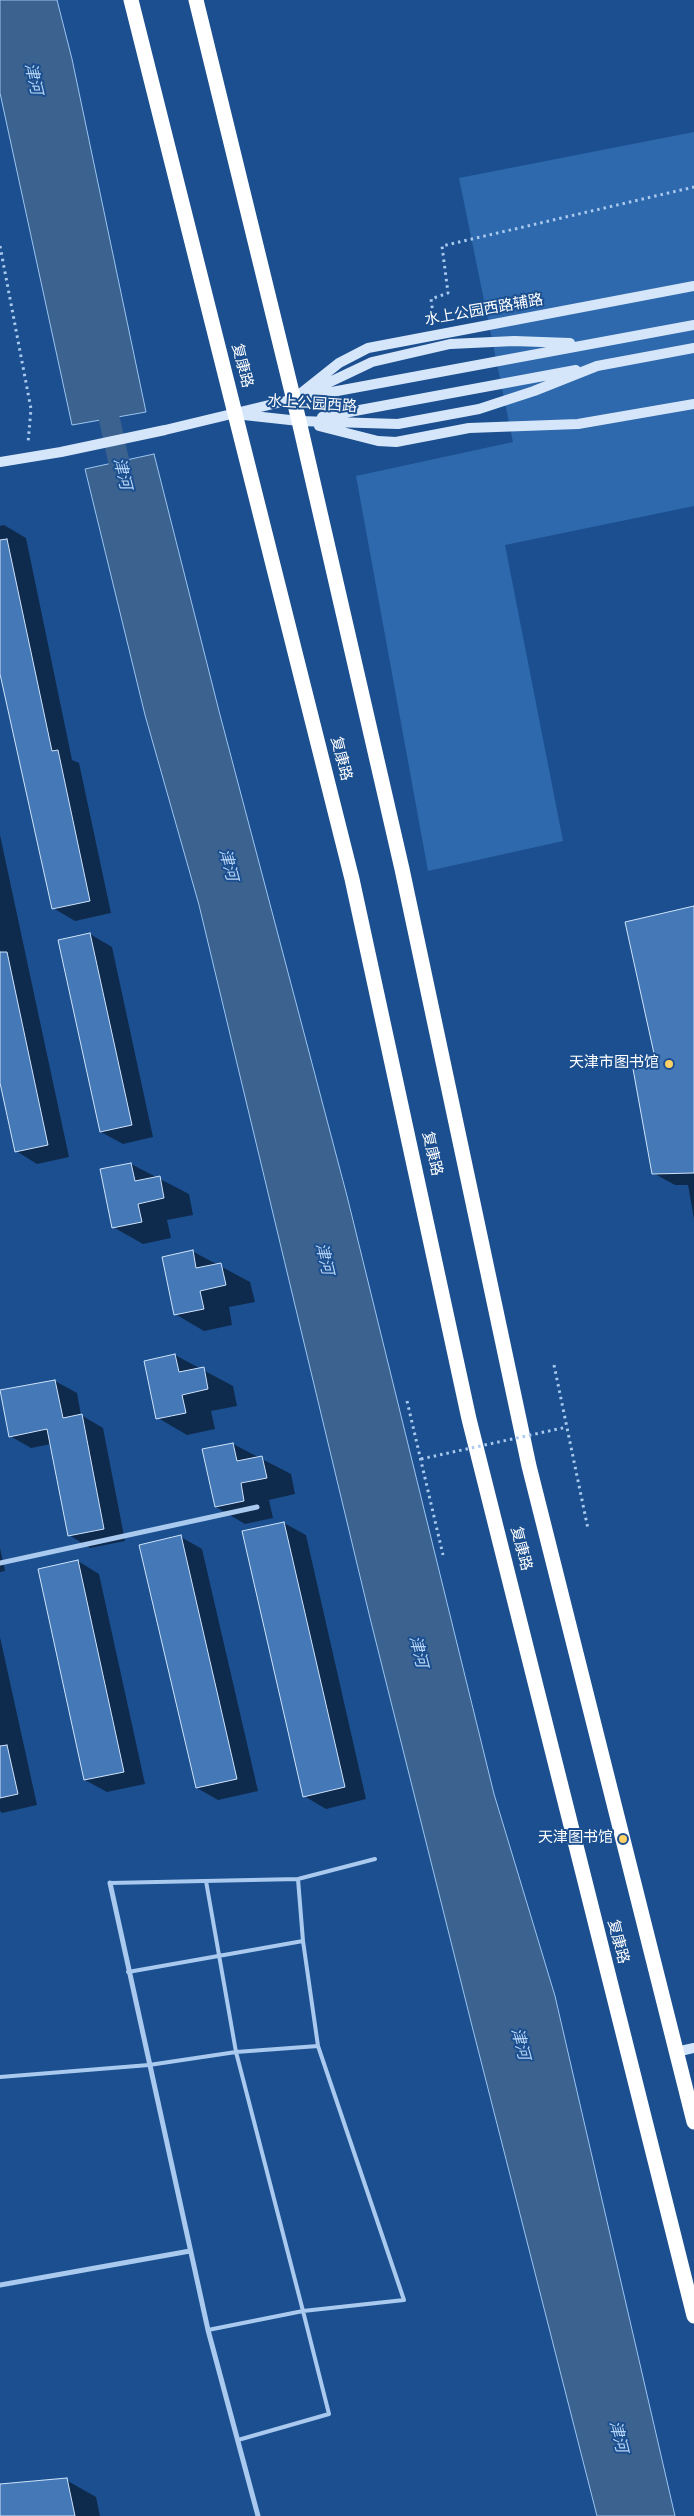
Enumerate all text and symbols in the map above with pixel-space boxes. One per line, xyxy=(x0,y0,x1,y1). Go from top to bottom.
water label: 津河 xyxy=(19,61,45,97)
street label: 水上公园西路辅路 xyxy=(423,292,545,330)
street label: 复康路 xyxy=(227,342,255,390)
street label: 水上公园西路 xyxy=(266,393,358,417)
water label: 津河 xyxy=(108,456,134,492)
street label: 复康路 xyxy=(326,735,354,783)
water label: 津河 xyxy=(214,847,240,883)
place label: 天津市图书馆 xyxy=(569,1055,659,1073)
marker: 天津市图书馆 xyxy=(663,1058,675,1070)
street label: 复康路 xyxy=(417,1130,445,1178)
water label: 津河 xyxy=(310,1241,336,1277)
street label: 复康路 xyxy=(506,1525,534,1573)
water label: 津河 xyxy=(404,1634,430,1670)
place label: 天津图书馆 xyxy=(538,1830,613,1848)
marker: 天津图书馆 xyxy=(617,1833,629,1845)
street label: 复康路 xyxy=(603,1918,631,1966)
water label: 津河 xyxy=(506,2026,532,2062)
water label: 津河 xyxy=(604,2419,630,2455)

